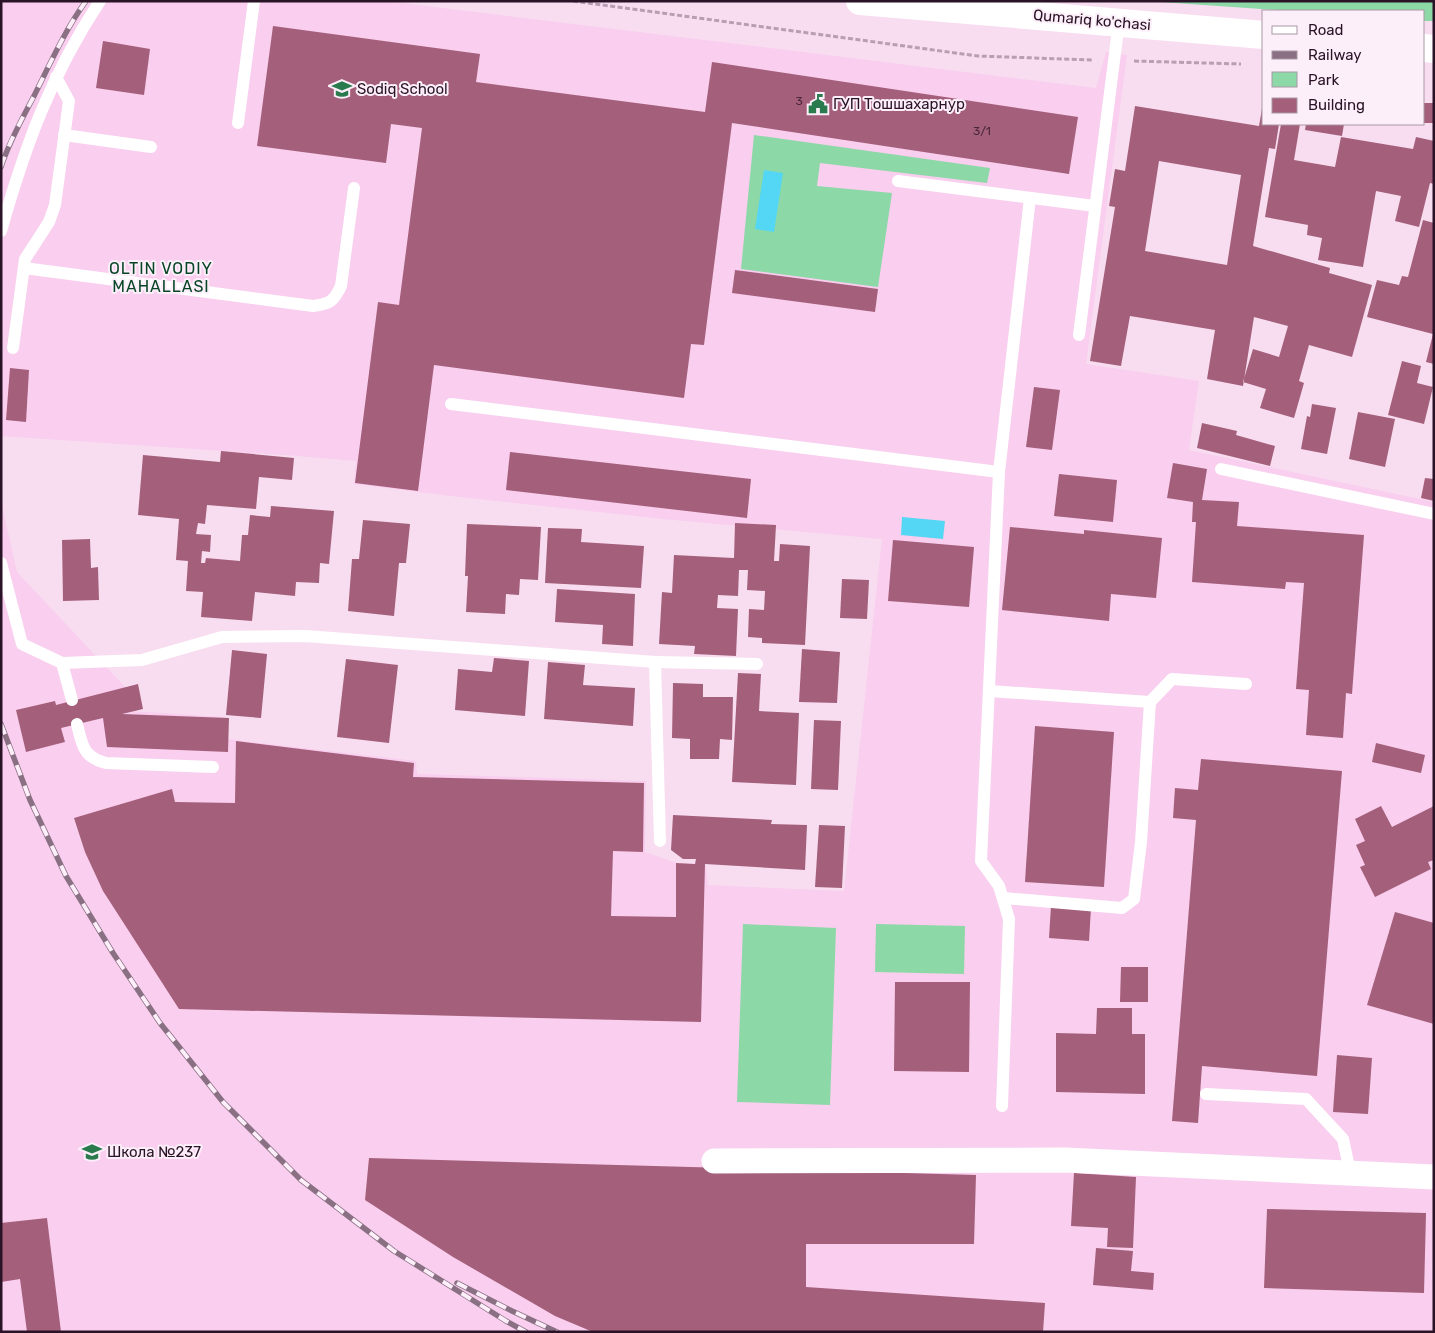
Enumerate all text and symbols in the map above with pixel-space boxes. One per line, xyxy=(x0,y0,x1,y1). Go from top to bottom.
street label: Qumariq ko'chasi xyxy=(1032,6,1152,34)
legend xyxy=(1262,10,1425,125)
text: Road xyxy=(1308,21,1344,39)
text: Railway xyxy=(1308,46,1362,64)
text: Park xyxy=(1308,71,1339,89)
school or university icon: Sodiq School xyxy=(331,78,353,100)
place label: Sodiq School xyxy=(357,80,448,98)
public building icon: ГУП Тошшахарнур xyxy=(807,93,829,115)
house number: 3 xyxy=(795,94,803,108)
place label: ГУП Тошшахарнур xyxy=(833,95,965,113)
text: Building xyxy=(1308,96,1365,114)
house number: 3/1 xyxy=(973,124,991,138)
district label: OLTIN VODIY MAHALLASI xyxy=(109,259,213,296)
school or university icon: Школа №237 xyxy=(81,1141,103,1163)
place label: Школа №237 xyxy=(107,1143,201,1161)

